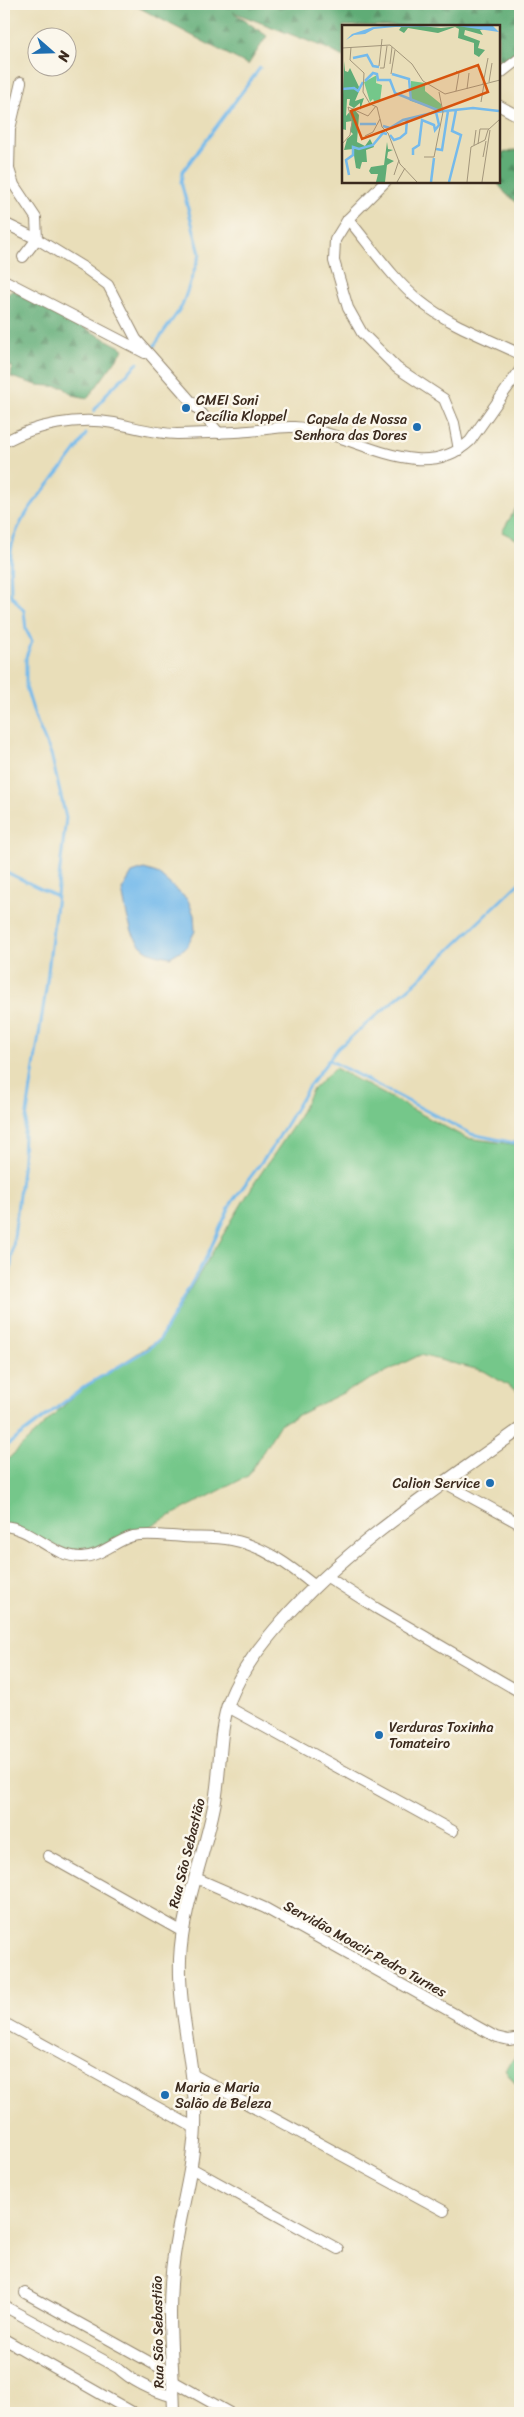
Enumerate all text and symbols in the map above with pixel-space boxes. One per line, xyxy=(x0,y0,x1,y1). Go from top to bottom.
inset map xyxy=(342,25,499,182)
north arrow xyxy=(28,28,78,78)
text: N xyxy=(50,47,77,65)
place label: CMEI Soni Cecília Kloppel xyxy=(196,388,288,429)
marker: CMEI Soni Cecília Kloppel xyxy=(180,402,192,414)
place label: Capela de Nossa Senhora das Dores xyxy=(294,407,408,448)
marker: Capela de Nossa Senhora das Dores xyxy=(411,421,423,433)
place label: Calion Service xyxy=(392,1471,480,1496)
marker: Calion Service xyxy=(484,1477,496,1489)
place label: Verduras Toxinha Tomateiro xyxy=(389,1715,493,1756)
marker: Verduras Toxinha Tomateiro xyxy=(373,1729,385,1741)
street label: Rua São Sebastião xyxy=(161,1795,213,1911)
street label: Servidão Moacir Pedro Turnes xyxy=(279,1894,452,2005)
place label: Maria e Maria Salão de Beleza xyxy=(175,2075,271,2116)
marker: Maria e Maria Salão de Beleza xyxy=(159,2089,171,2101)
street label: Rua São Sebastião xyxy=(145,2276,171,2388)

